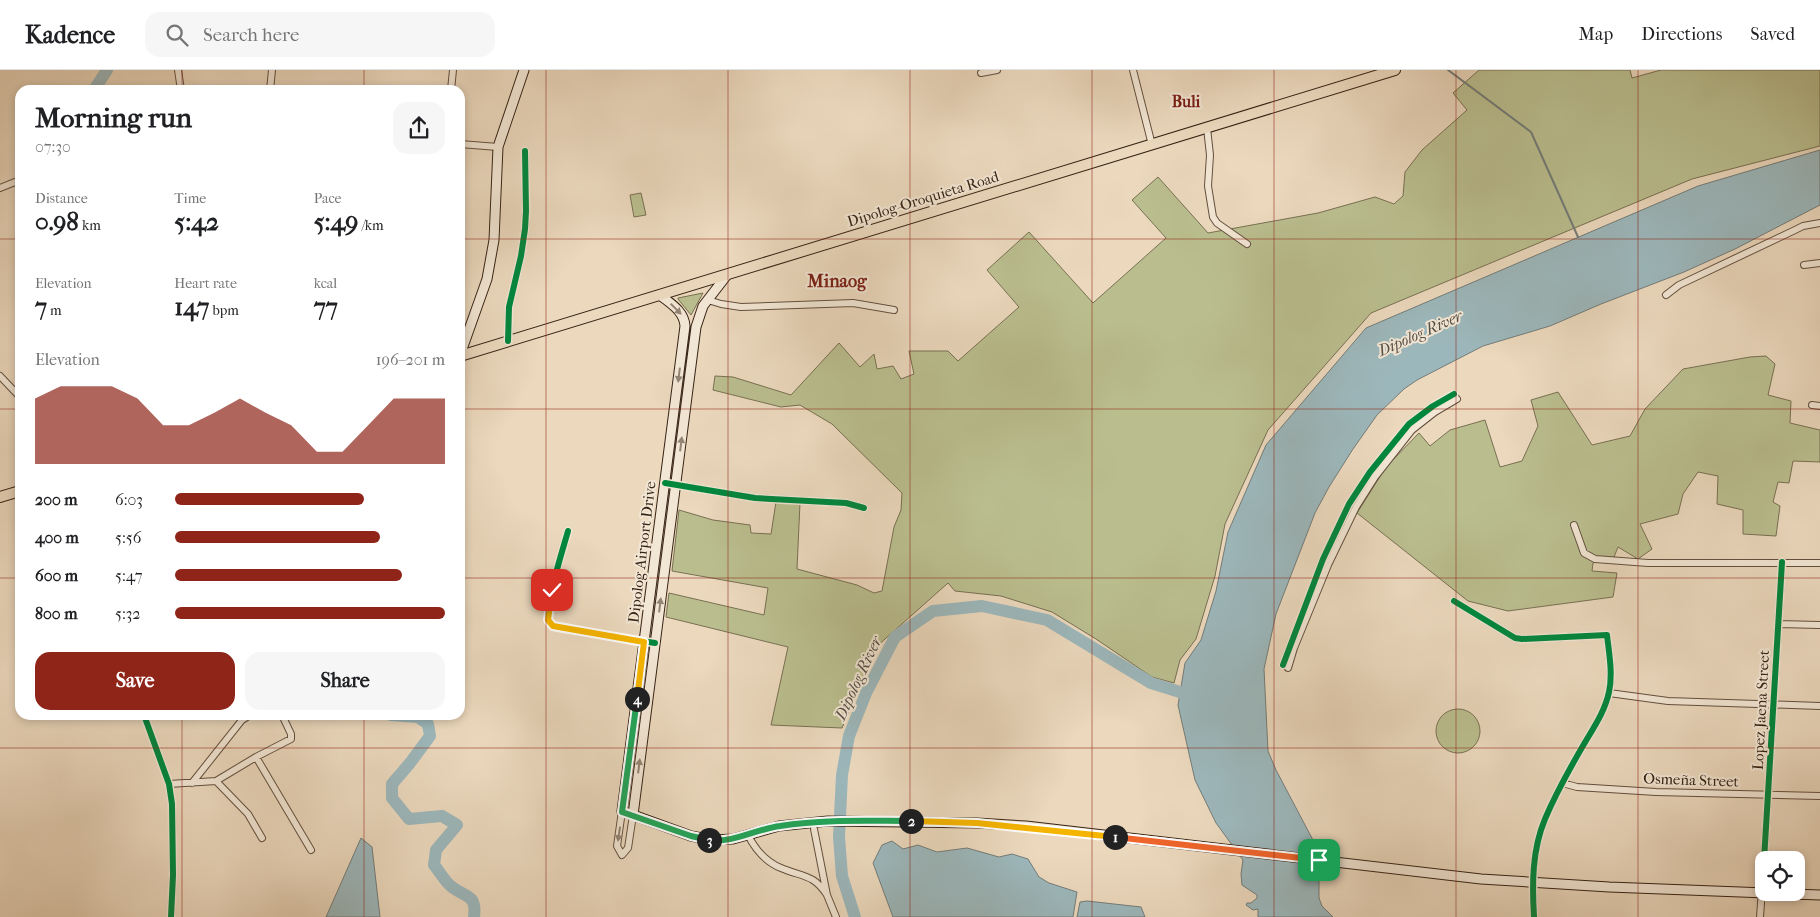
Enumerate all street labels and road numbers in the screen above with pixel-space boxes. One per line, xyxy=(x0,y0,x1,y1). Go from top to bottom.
street label: Dipolog-Oroquieta Road xyxy=(845,167,1002,231)
street label: Dipolog Airport Drive xyxy=(624,480,660,624)
street label: Lopez Jaena Street xyxy=(1749,649,1773,771)
street label: Osmeña Street xyxy=(1643,769,1740,791)

